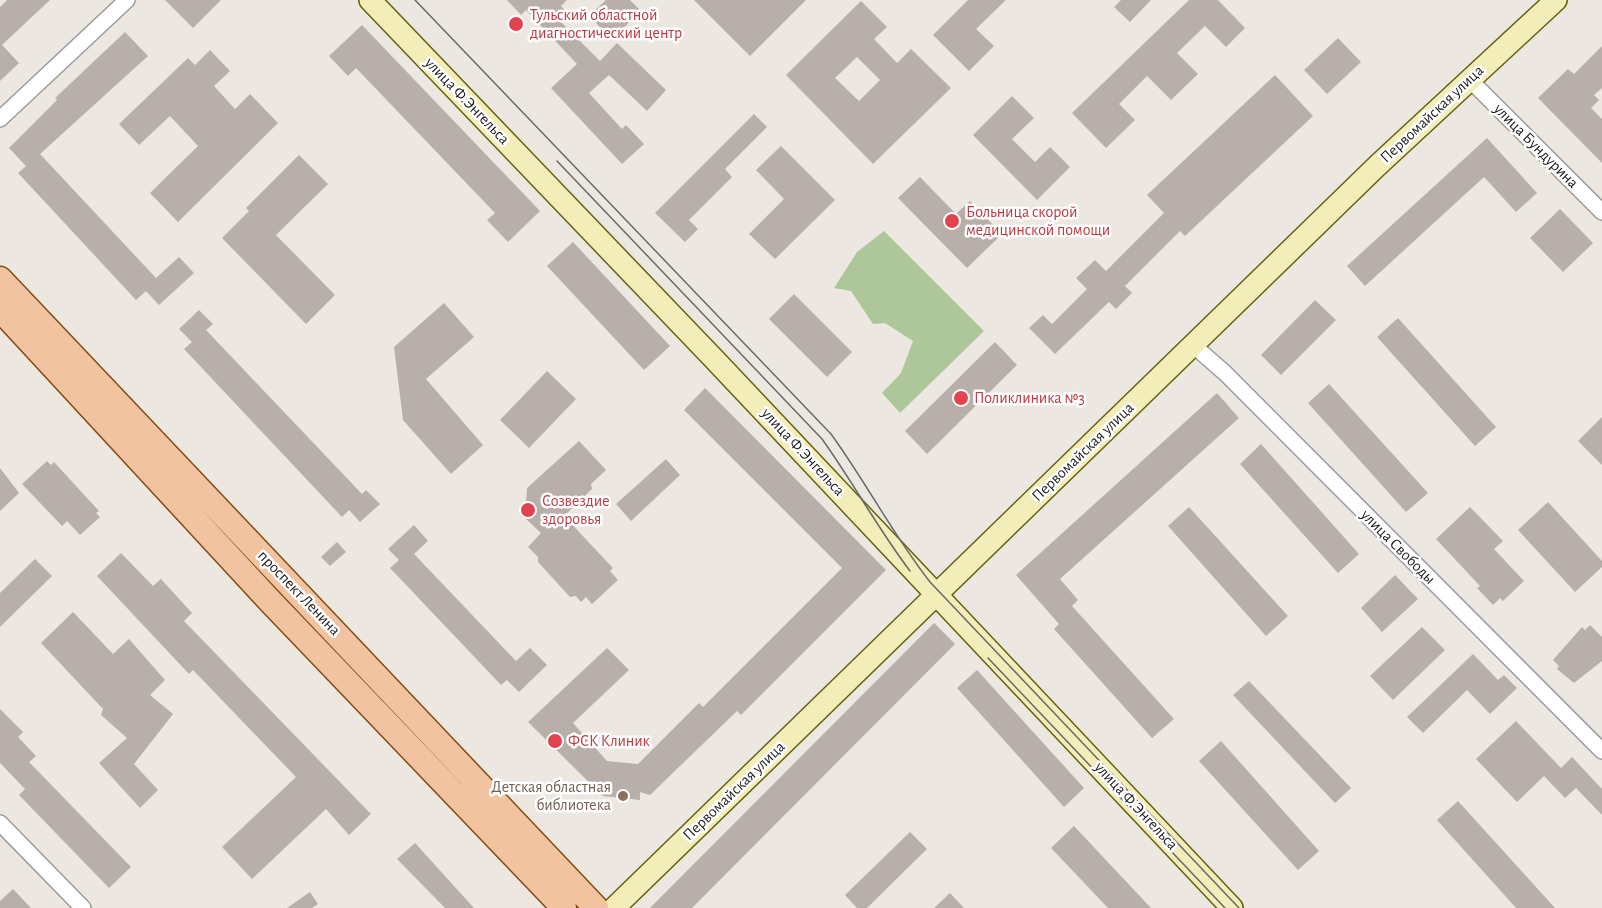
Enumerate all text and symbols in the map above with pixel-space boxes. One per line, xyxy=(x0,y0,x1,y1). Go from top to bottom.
place label: Тульский областной диагностический центр xyxy=(530,5,682,43)
marker: Тульский областной диагностический центр xyxy=(507,15,525,33)
street label: улица Ф.Энгельса xyxy=(421,53,513,149)
street label: Первомайская улица xyxy=(1376,61,1488,167)
street label: улица Бундурина xyxy=(1490,100,1582,192)
place label: Больница скорой медицинской помощи xyxy=(966,202,1110,240)
marker: Больница скорой медицинской помощи xyxy=(943,212,961,230)
place label: Поликлиника №3 xyxy=(974,388,1085,408)
marker: Поликлиника №3 xyxy=(952,389,970,407)
street label: Первомайская улица xyxy=(1028,398,1138,506)
street label: улица Ф.Энгельса xyxy=(757,404,849,500)
place label: Созвездие здоровья xyxy=(542,491,609,529)
marker: Созвездие здоровья xyxy=(519,501,537,519)
street label: улица Свободы xyxy=(1357,506,1439,588)
street label: проспект Ленина xyxy=(254,546,344,640)
place label: ФСК Клиник xyxy=(568,731,650,751)
marker: ФСК Клиник xyxy=(546,732,564,750)
street label: Первомайская улица xyxy=(679,737,789,845)
street label: улица Ф.Энгельса xyxy=(1090,758,1182,854)
place label: Детская областная библиотека xyxy=(491,777,611,815)
marker: Детская областная библиотека xyxy=(616,789,630,803)

